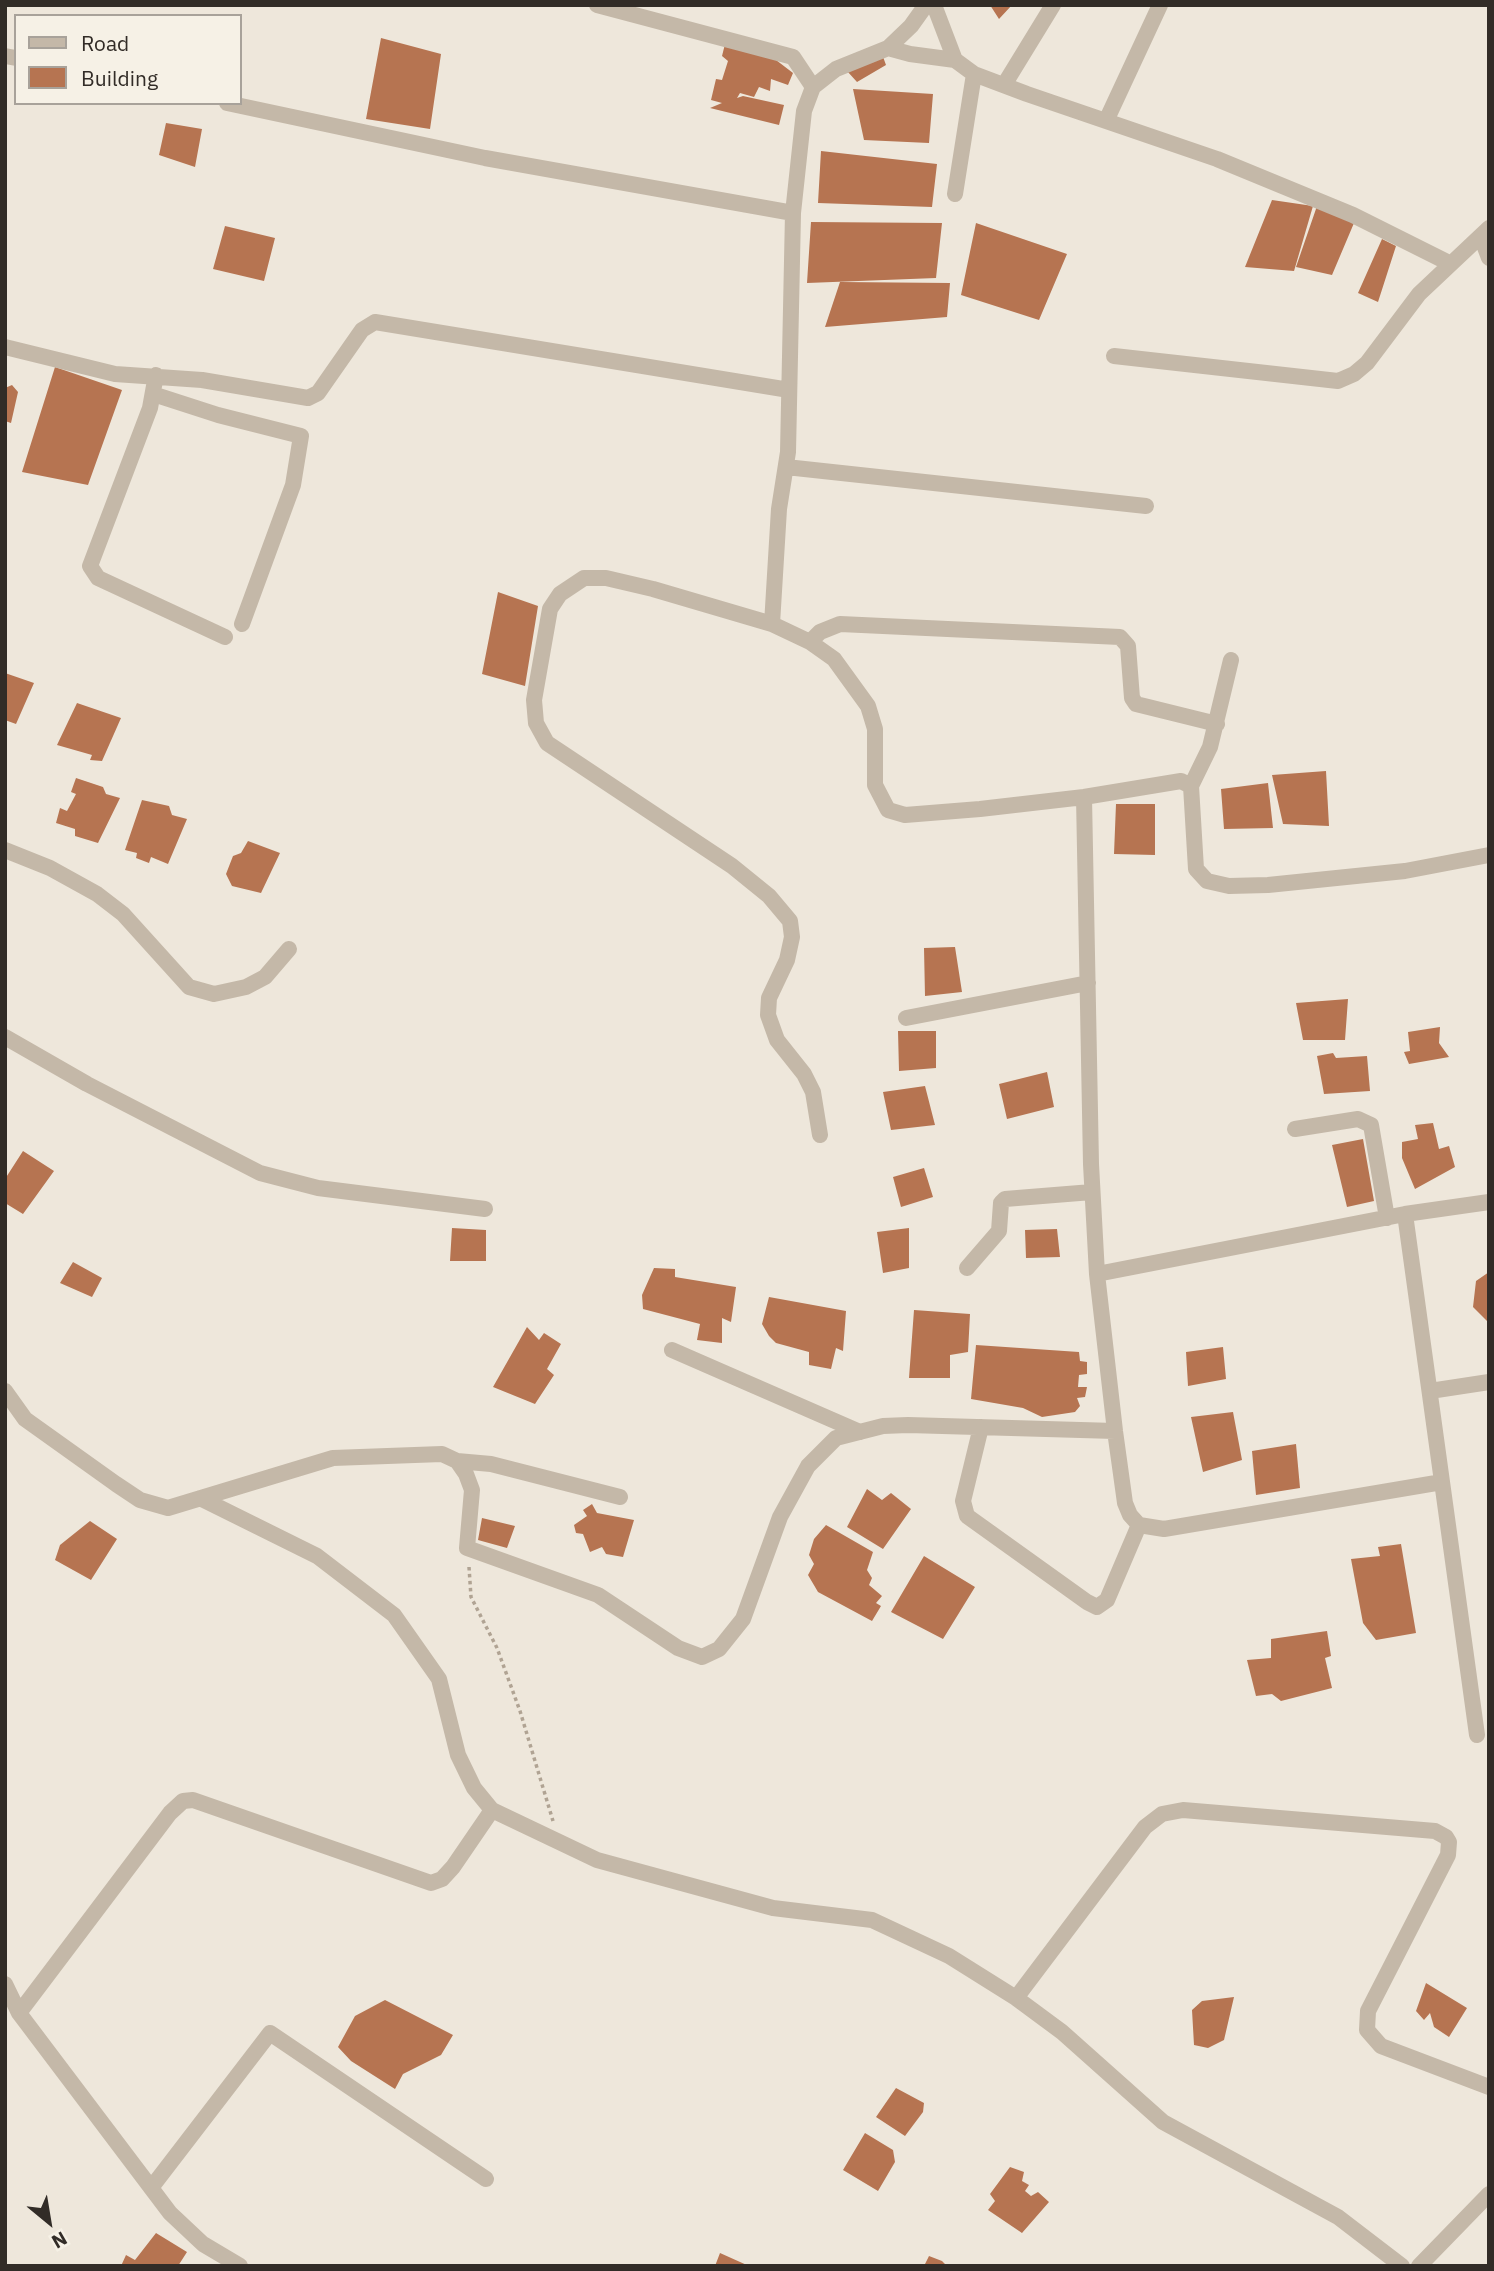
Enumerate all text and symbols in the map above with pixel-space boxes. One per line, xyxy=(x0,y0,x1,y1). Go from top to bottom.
legend xyxy=(14,14,242,105)
text: Road xyxy=(81,29,129,57)
text: Building xyxy=(81,64,158,92)
north arrow xyxy=(14,2187,84,2257)
text: N xyxy=(48,2226,71,2254)

